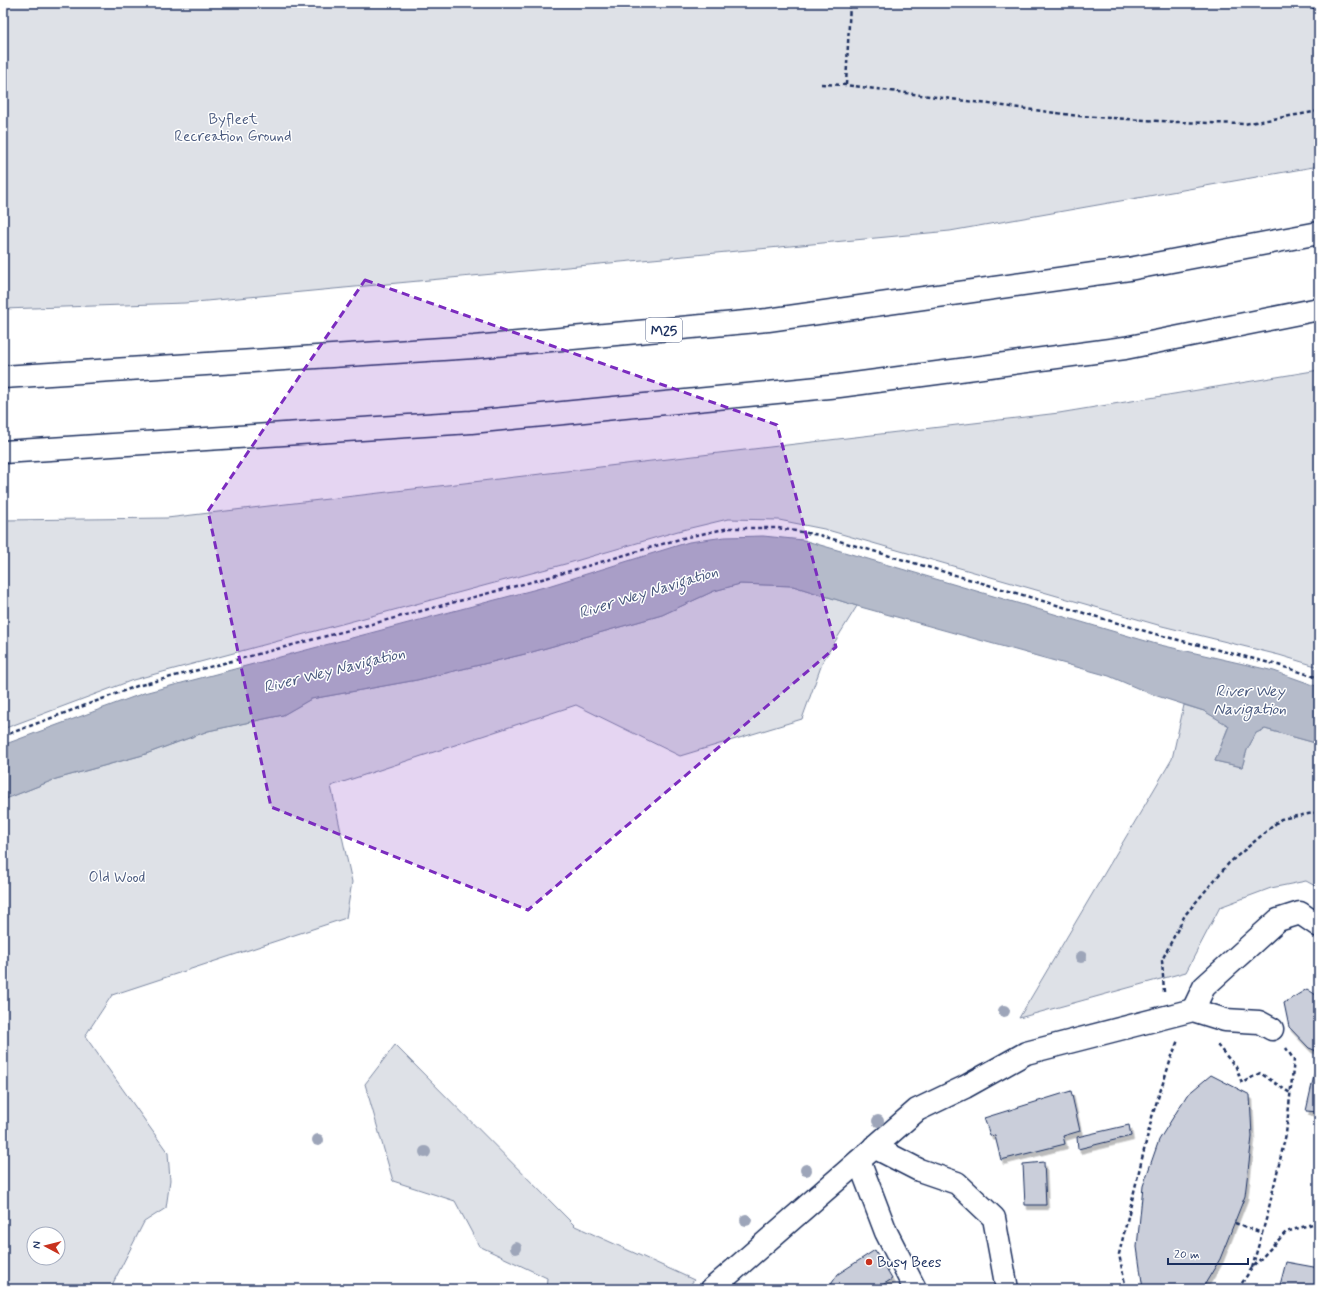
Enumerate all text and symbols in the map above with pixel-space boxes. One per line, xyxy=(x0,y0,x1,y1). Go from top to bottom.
park label: Byfleet Recreation Ground xyxy=(174,110,292,147)
road number: M25 xyxy=(646,318,682,342)
water label: River Wey Navigation xyxy=(576,561,721,626)
water label: River Wey Navigation xyxy=(261,643,408,700)
water label: River Wey Navigation xyxy=(1214,681,1286,722)
park label: Old Wood xyxy=(89,868,146,888)
north arrow xyxy=(26,1226,66,1266)
text: N xyxy=(30,1240,44,1249)
scale bar xyxy=(1168,1240,1248,1266)
text: 20 m xyxy=(1174,1247,1200,1263)
place label: Busy Bees xyxy=(877,1253,942,1273)
marker: Busy Bees xyxy=(864,1257,874,1267)

